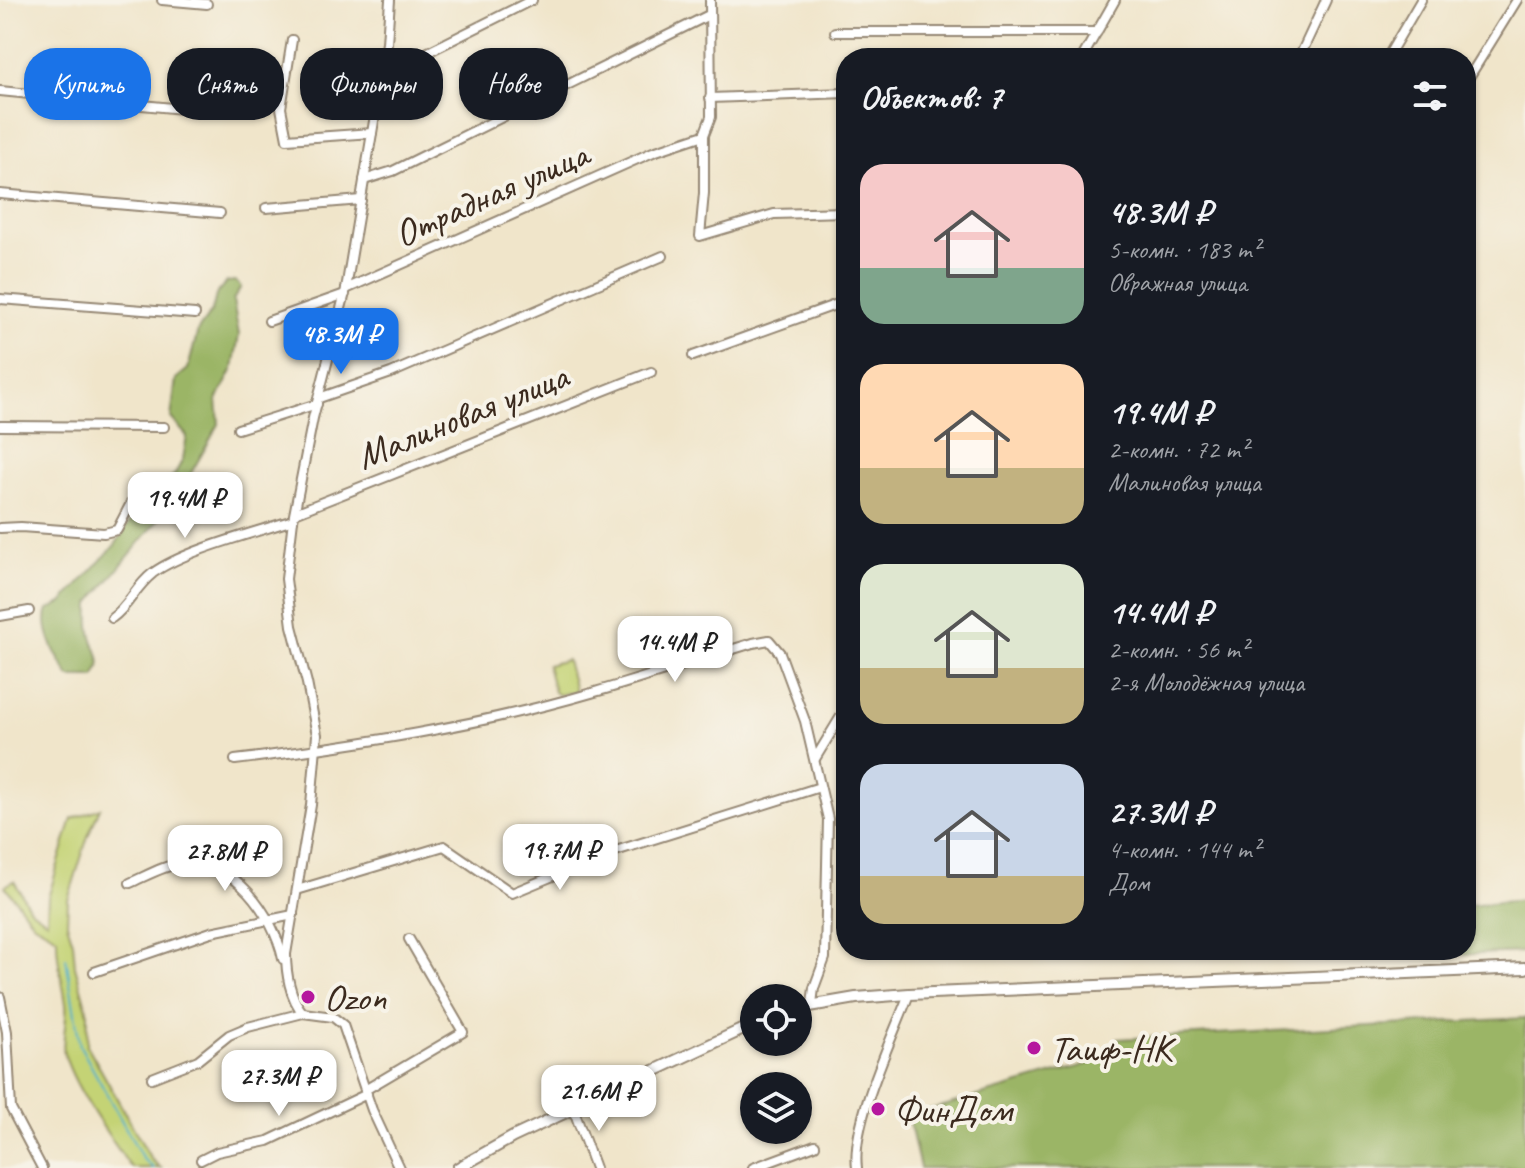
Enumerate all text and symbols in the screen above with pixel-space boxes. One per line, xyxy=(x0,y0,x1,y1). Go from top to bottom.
chip: Купить xyxy=(24,48,151,120)
chip: Снять xyxy=(167,48,284,120)
chip: Фильтры xyxy=(300,48,443,120)
chip: Новое xyxy=(459,48,568,120)
icon: filters xyxy=(1408,74,1452,118)
text: Объектов: 7 xyxy=(860,75,1002,118)
street label: Отрадная улица xyxy=(387,129,598,258)
text: 48.3M ₽ xyxy=(1108,190,1211,233)
icon: home xyxy=(924,196,1020,292)
text: 5-комн. · 183 m² xyxy=(1108,233,1260,266)
text: Овражная улица xyxy=(1108,266,1247,299)
pin: 48.3M ₽ xyxy=(267,308,415,376)
text: 48.3M ₽ xyxy=(302,317,380,350)
street label: Малиновая улица xyxy=(350,351,577,480)
text: 19.4M ₽ xyxy=(1108,390,1211,433)
icon: home xyxy=(924,396,1020,492)
text: 2-комн. · 72 m² xyxy=(1108,433,1248,466)
text: Малиновая улица xyxy=(1108,466,1261,499)
pin: 19.4M ₽ xyxy=(111,472,259,540)
text: 19.4M ₽ xyxy=(146,481,224,514)
text: 14.4M ₽ xyxy=(1108,590,1211,633)
icon: home xyxy=(924,596,1020,692)
pin: 14.4M ₽ xyxy=(601,616,749,684)
text: 14.4M ₽ xyxy=(636,625,714,658)
text: 2-комн. · 56 m² xyxy=(1108,633,1248,666)
text: 2-я Молодёжная улица xyxy=(1108,666,1304,699)
text: 27.3M ₽ xyxy=(1108,790,1211,833)
icon: home xyxy=(924,796,1020,892)
pin: 19.7M ₽ xyxy=(486,824,634,892)
pin: 27.8M ₽ xyxy=(151,825,299,893)
text: 19.7M ₽ xyxy=(521,833,599,866)
text: 4-комн. · 144 m² xyxy=(1108,833,1260,866)
text: 27.8M ₽ xyxy=(186,834,264,867)
text: Дом xyxy=(1108,866,1150,899)
place label: Ozon xyxy=(324,974,387,1021)
map controls xyxy=(740,984,812,1144)
button: locate xyxy=(740,984,812,1056)
marker: Ozon xyxy=(299,988,317,1006)
place label: Таиф-НК xyxy=(1050,1025,1177,1072)
marker: Таиф-НК xyxy=(1025,1039,1043,1057)
pin: 27.3M ₽ xyxy=(205,1050,353,1118)
text: 27.3M ₽ xyxy=(240,1059,318,1092)
pin: 21.6M ₽ xyxy=(525,1065,673,1133)
button: layers xyxy=(740,1072,812,1144)
text: 21.6M ₽ xyxy=(559,1074,639,1107)
place label: ФинДом xyxy=(894,1086,1014,1133)
marker: ФинДом xyxy=(869,1100,887,1118)

